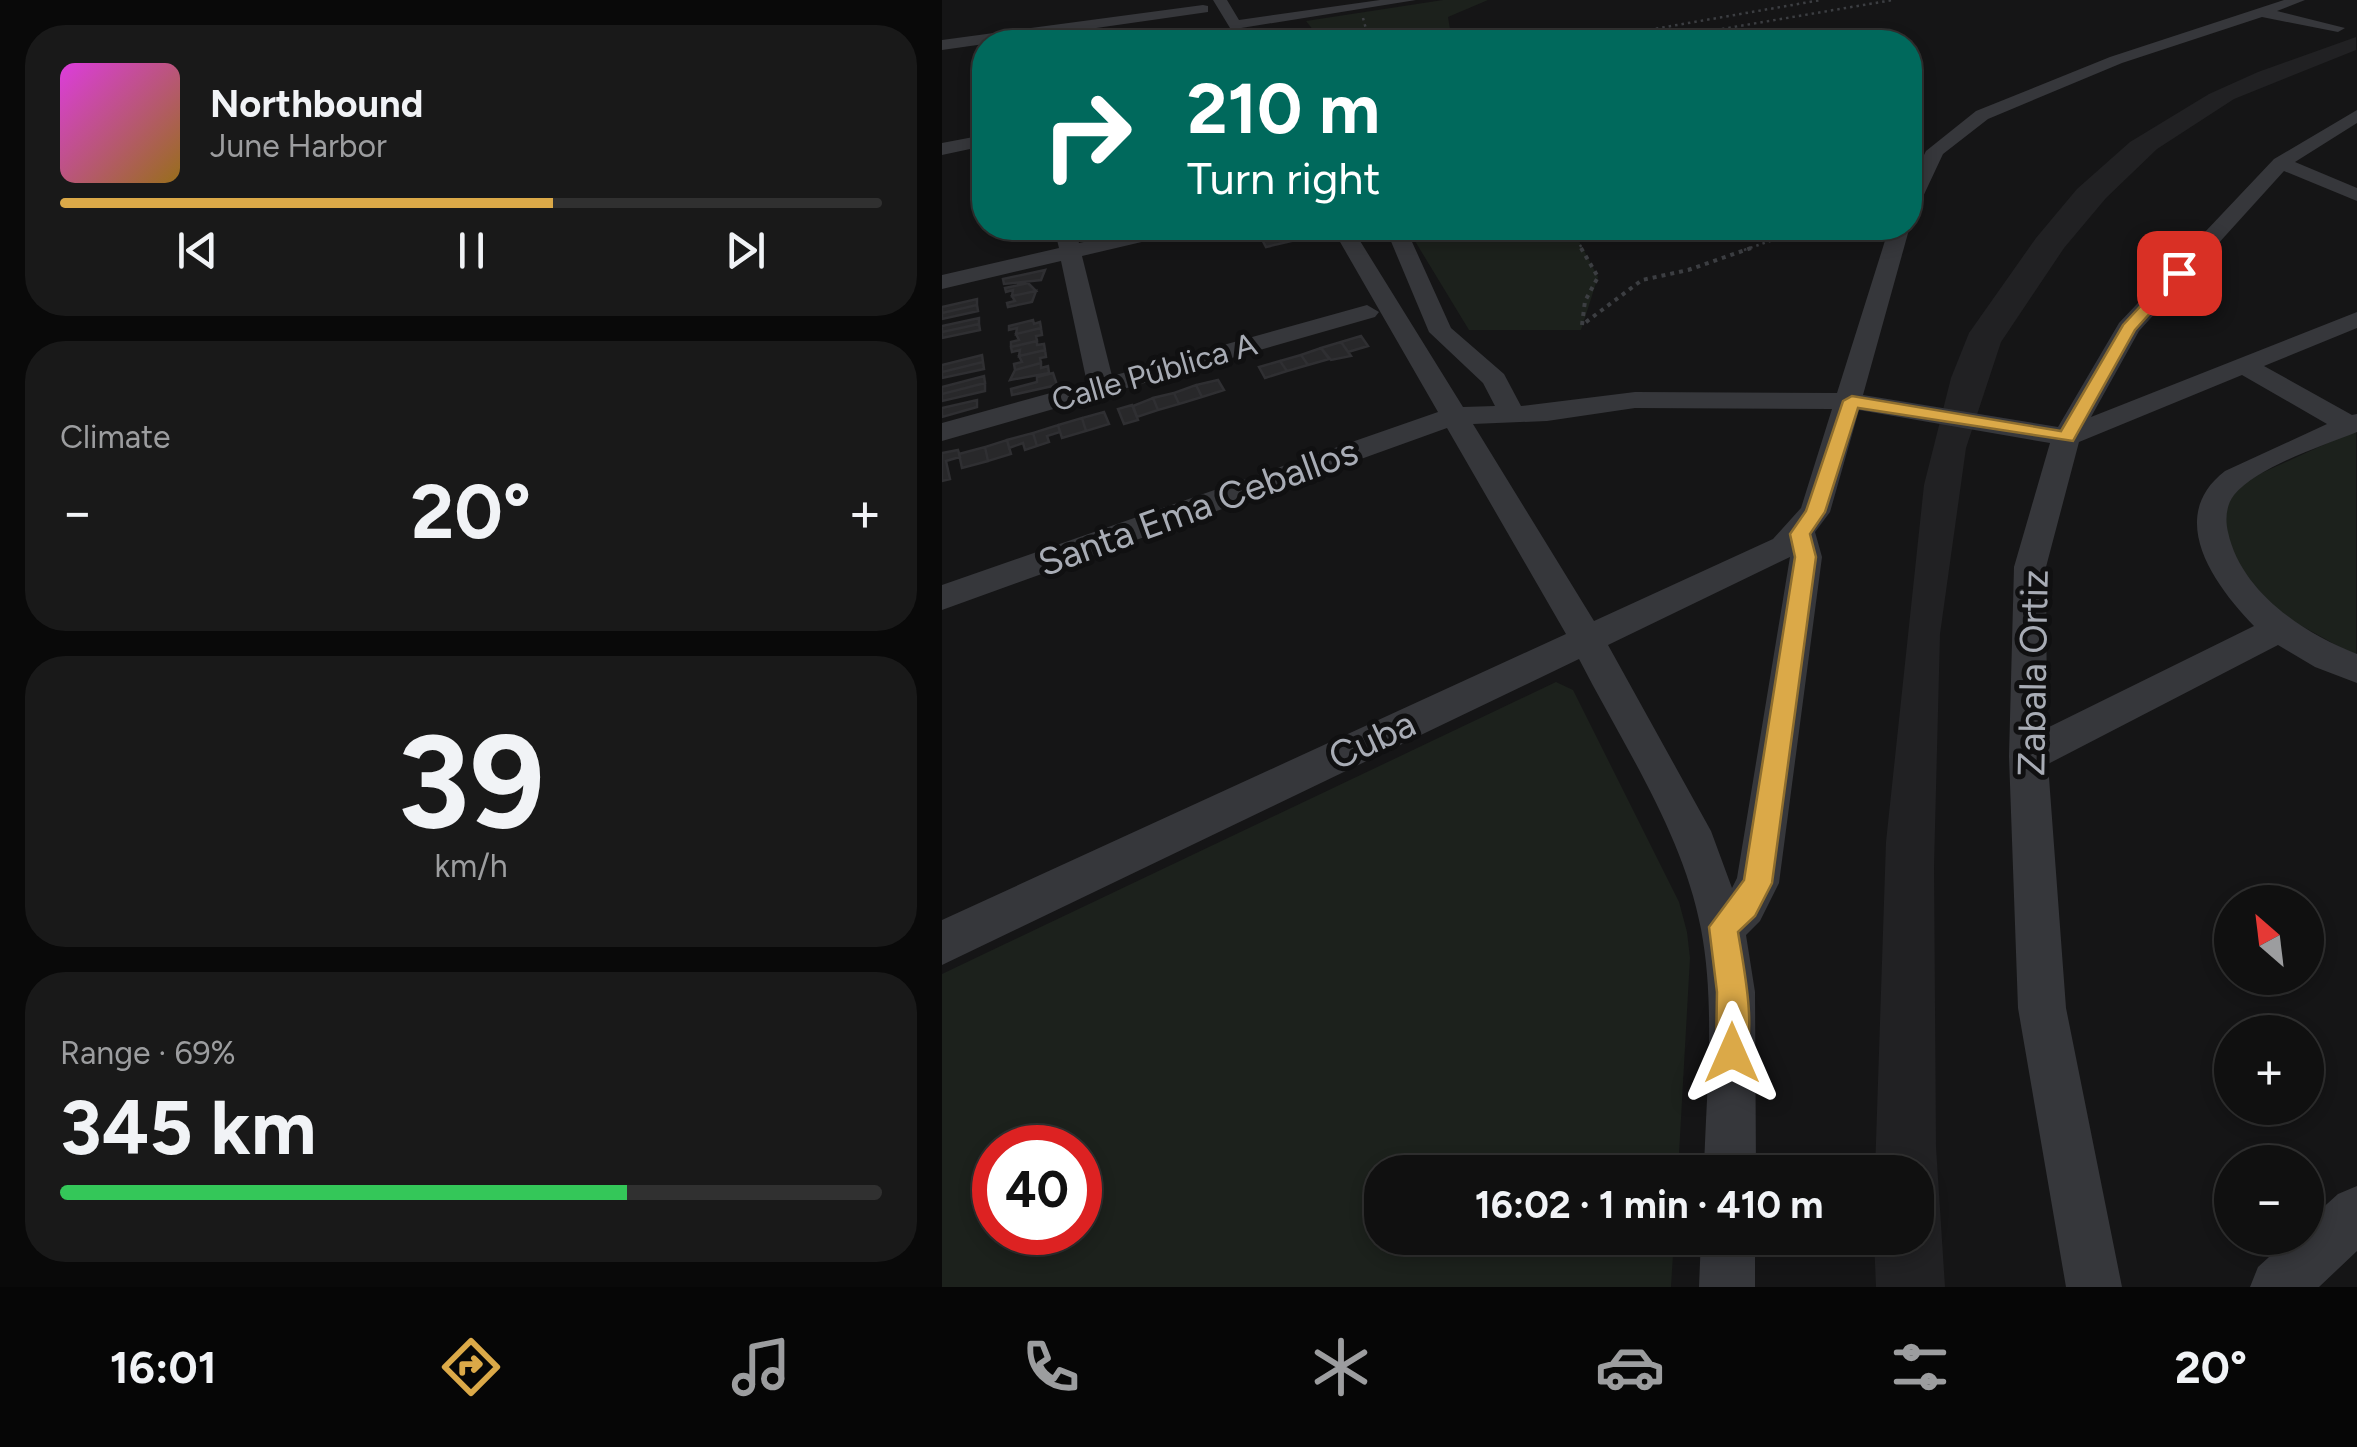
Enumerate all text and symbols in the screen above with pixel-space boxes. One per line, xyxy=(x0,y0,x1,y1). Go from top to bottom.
text: 210 m xyxy=(1187,66,1380,151)
icon: right xyxy=(1022,70,1152,200)
text: Northbound xyxy=(210,81,423,127)
text: June Harbor xyxy=(210,127,387,165)
text: Turn right xyxy=(1187,151,1380,205)
icon: previous xyxy=(170,223,225,278)
icon: pause xyxy=(444,223,499,278)
icon: next xyxy=(718,223,773,278)
pin xyxy=(2137,231,2222,316)
icon: arrive xyxy=(2152,246,2207,301)
street label: Calle Pública A xyxy=(1047,324,1261,419)
text: Climate xyxy=(60,418,171,456)
street label: Santa Ema Ceballos xyxy=(1032,428,1364,586)
text: 20° xyxy=(411,467,531,557)
text: − xyxy=(60,479,94,545)
text: + xyxy=(848,479,882,545)
street label: Zabala Ortiz xyxy=(2008,569,2058,777)
street label: Cuba xyxy=(1321,700,1423,780)
text: 39 xyxy=(397,704,545,860)
text: km/h xyxy=(434,847,508,885)
north arrow xyxy=(2214,885,2324,995)
map controls xyxy=(2214,885,2324,1255)
position arrow xyxy=(1680,1001,1784,1105)
button: + xyxy=(2214,1015,2324,1125)
text: Range · 69% xyxy=(60,1034,236,1072)
text: 345 km xyxy=(60,1083,316,1173)
speed limit sign: 40 xyxy=(972,1125,1102,1255)
button: − xyxy=(2214,1145,2324,1255)
text: 16:02 · 1 min · 410 m xyxy=(1475,1182,1823,1228)
icon: directions xyxy=(436,1332,506,1402)
icon: music xyxy=(726,1332,796,1402)
icon: phone xyxy=(1016,1332,1086,1402)
icon: climate xyxy=(1306,1332,1376,1402)
icon: car xyxy=(1595,1332,1665,1402)
icon: filters xyxy=(1885,1332,1955,1402)
text: 16:01 xyxy=(110,1340,217,1394)
text: 20° xyxy=(2175,1340,2247,1394)

